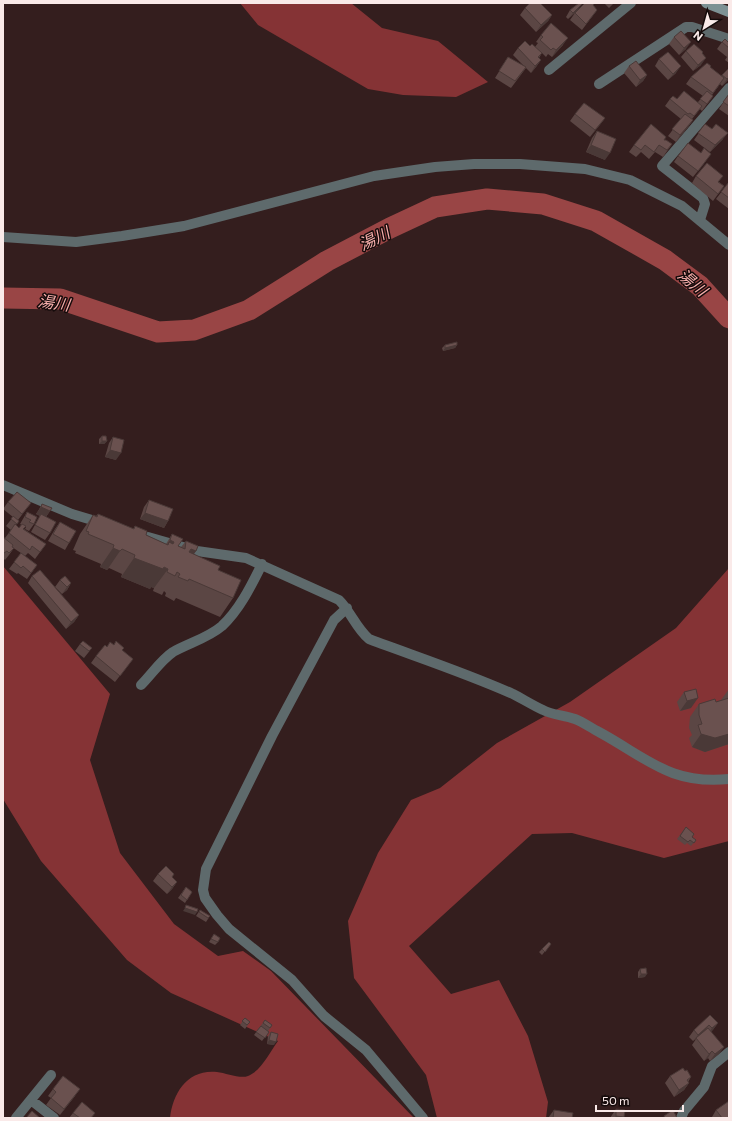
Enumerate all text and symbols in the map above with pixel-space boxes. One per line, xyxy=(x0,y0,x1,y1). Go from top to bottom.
north arrow xyxy=(684,8,724,48)
text: N xyxy=(690,29,705,44)
water label: 湯川 xyxy=(355,222,394,254)
water label: 湯川 xyxy=(675,264,713,301)
water label: 湯川 xyxy=(37,290,73,314)
scale bar xyxy=(596,1087,683,1113)
text: 50 m xyxy=(602,1093,630,1107)

